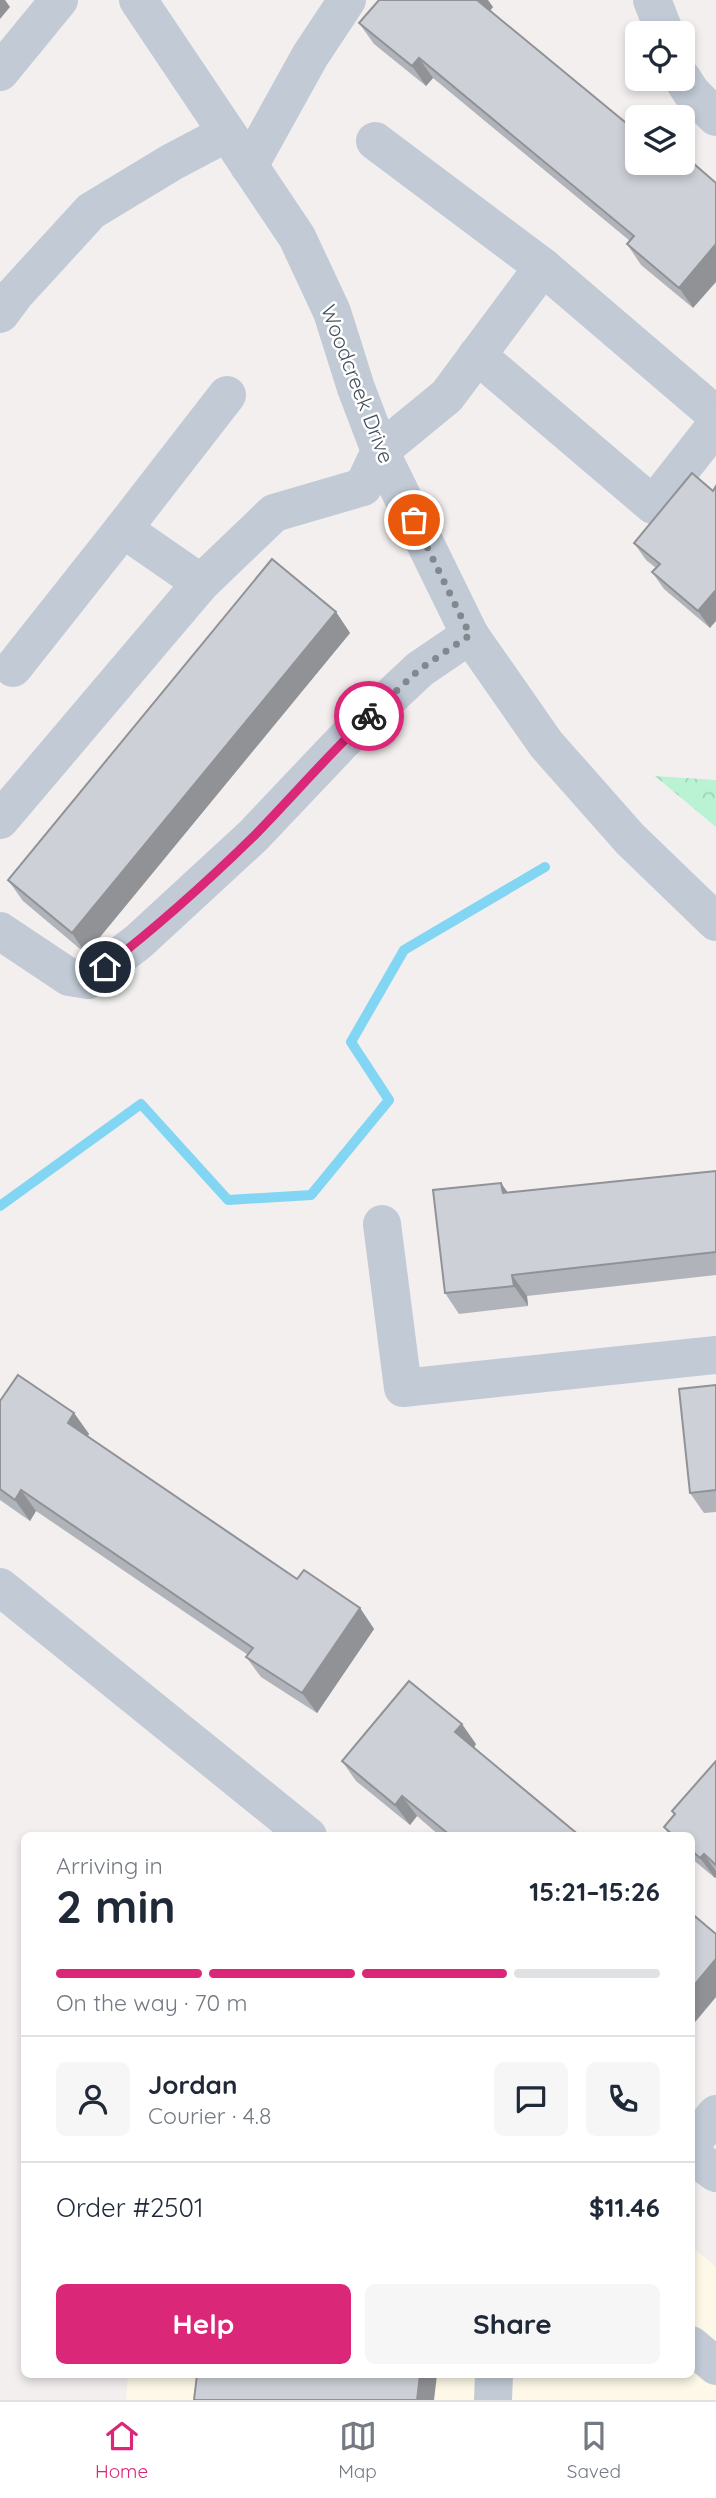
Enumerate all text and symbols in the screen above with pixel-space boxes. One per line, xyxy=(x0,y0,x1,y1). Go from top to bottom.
map controls xyxy=(625,21,695,175)
button: locate xyxy=(625,21,695,91)
button: layers xyxy=(625,105,695,175)
street label: Woodcreek Drive xyxy=(316,301,400,467)
pin xyxy=(384,490,444,550)
icon: bag xyxy=(395,501,433,539)
courier xyxy=(334,681,404,751)
icon: bike xyxy=(350,697,388,735)
pin xyxy=(75,937,135,997)
icon: home xyxy=(86,948,124,986)
text: Arriving in xyxy=(56,1851,163,1880)
text: 15:21–15:26 xyxy=(529,1875,660,1908)
text: 2 min xyxy=(56,1877,176,1935)
text: On the way · 70 m xyxy=(56,1988,248,2017)
button: person xyxy=(56,2062,130,2136)
button: chat xyxy=(494,2062,568,2136)
button: phone xyxy=(586,2062,660,2136)
text: Jordan xyxy=(148,2068,237,2101)
text: Courier · 4.8 xyxy=(148,2101,271,2130)
text: Order #2501 xyxy=(56,2191,204,2224)
text: $11.46 xyxy=(589,2191,660,2224)
button: Help xyxy=(56,2284,351,2364)
button: Share xyxy=(365,2284,660,2364)
tab: Home xyxy=(95,2417,148,2483)
tab: Map xyxy=(338,2417,377,2483)
tab: Saved xyxy=(567,2417,621,2483)

